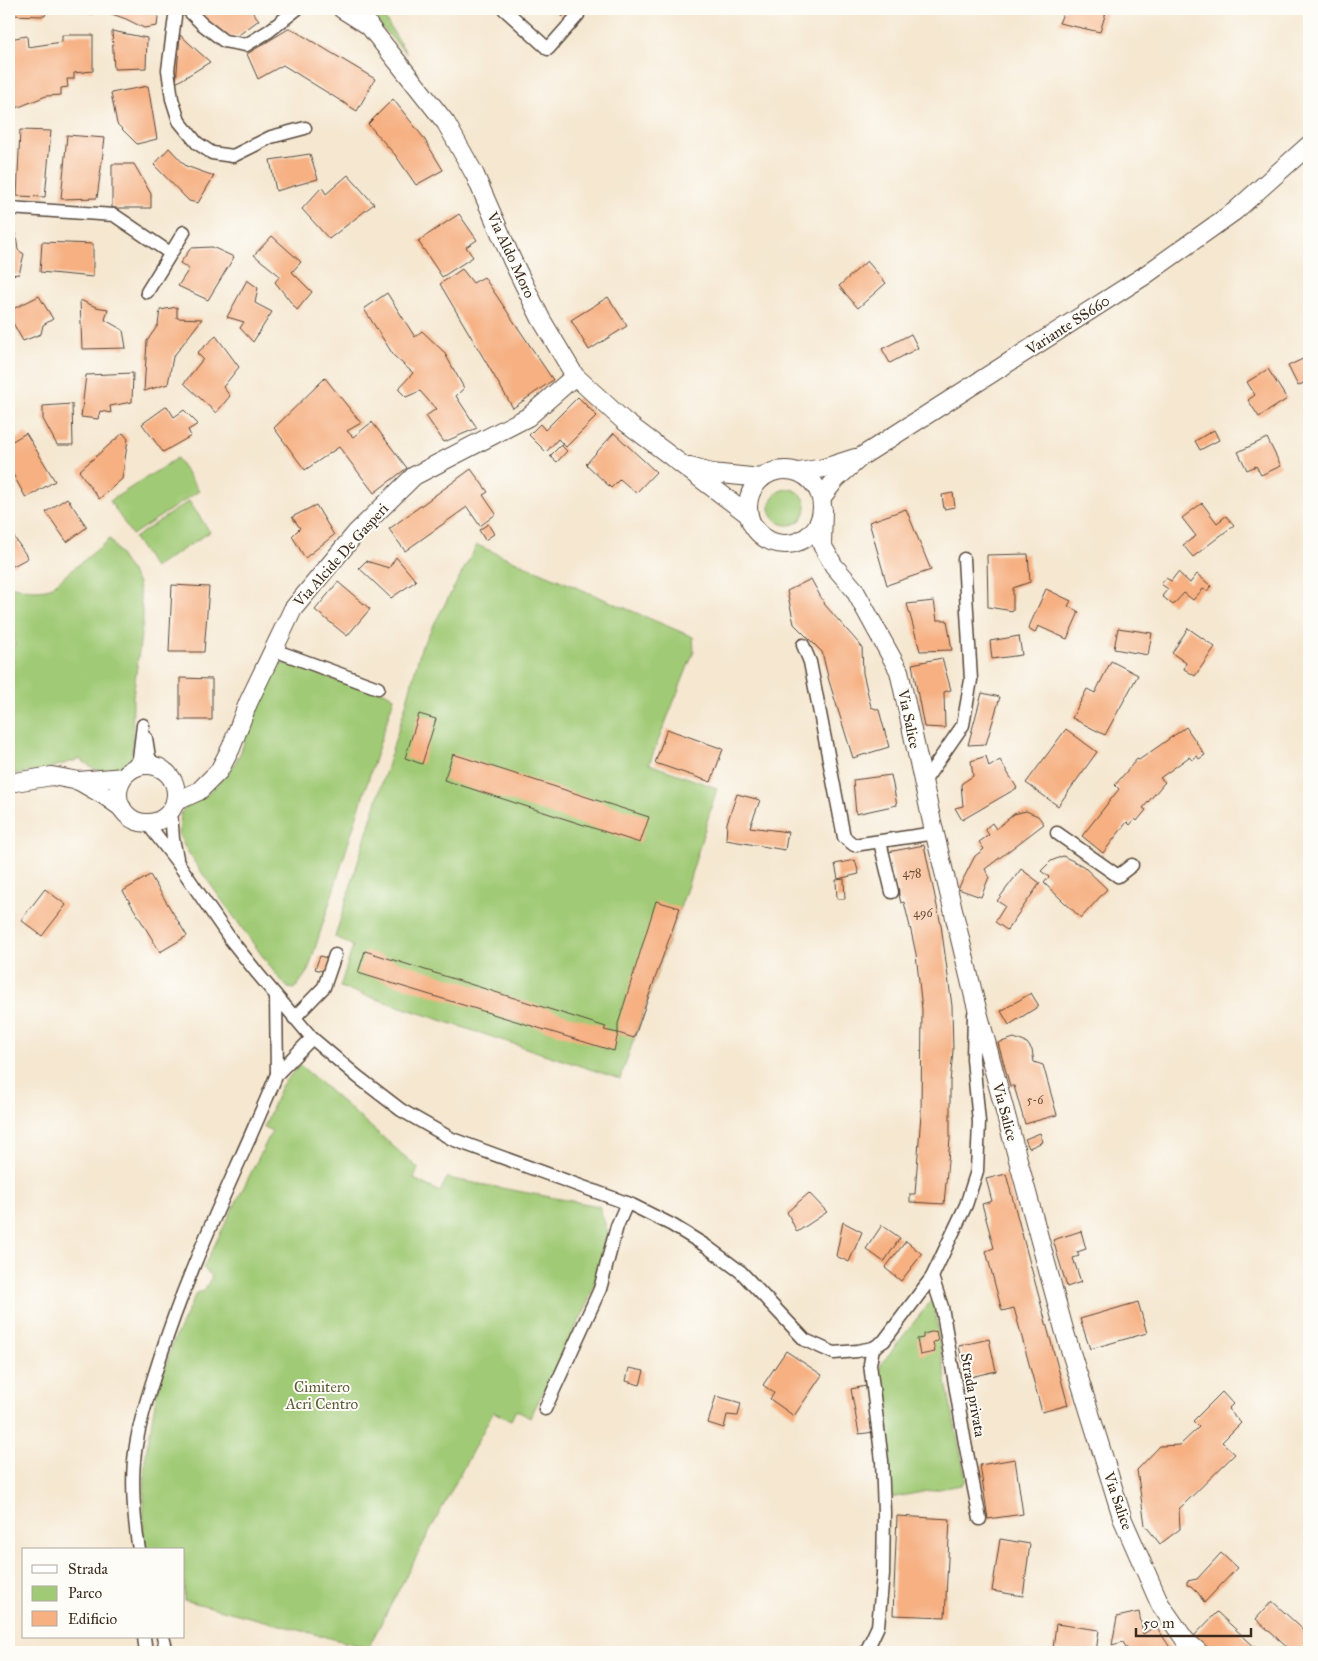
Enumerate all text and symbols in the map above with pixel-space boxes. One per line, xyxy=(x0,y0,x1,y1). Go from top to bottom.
street label: Via Aldo Moro xyxy=(483,208,539,301)
street label: Variante SS660 xyxy=(1022,291,1113,359)
street label: Via Alcide De Gasperi xyxy=(289,499,392,611)
street label: Via Salice xyxy=(894,687,924,750)
house number: 478 xyxy=(903,866,921,880)
house number: 496 xyxy=(913,906,933,920)
street label: Via Salice xyxy=(988,1080,1021,1143)
house number: 5-6 xyxy=(1027,1093,1044,1107)
street label: Strada privata xyxy=(957,1351,989,1439)
park label: Cimitero Acri Centro xyxy=(285,1378,359,1413)
street label: Via Salice xyxy=(1099,1469,1136,1532)
legend xyxy=(22,1548,185,1638)
text: Strada xyxy=(68,1560,108,1578)
text: Parco xyxy=(68,1584,103,1602)
scale bar xyxy=(1136,1606,1250,1638)
text: Edificio xyxy=(68,1610,117,1628)
text: 50 m xyxy=(1143,1614,1175,1632)

